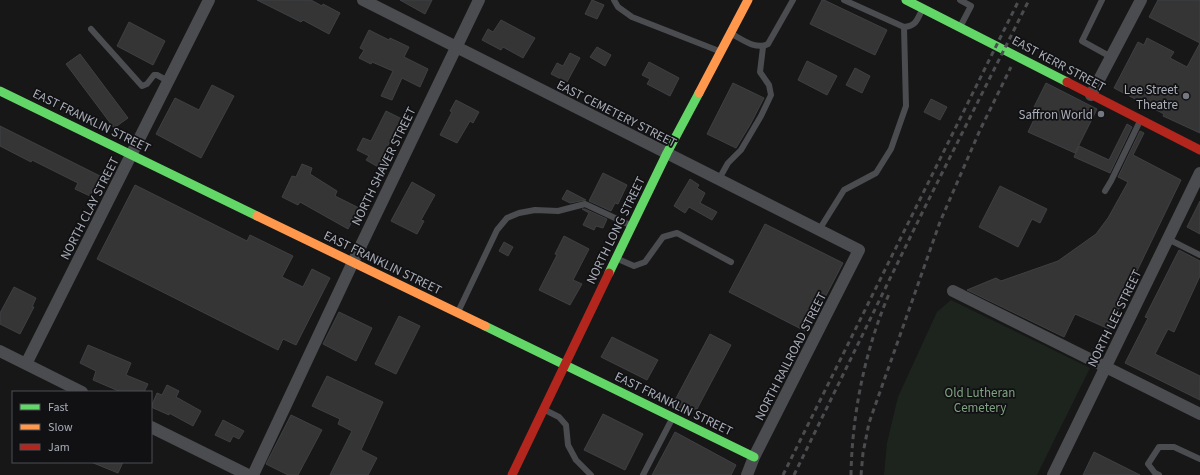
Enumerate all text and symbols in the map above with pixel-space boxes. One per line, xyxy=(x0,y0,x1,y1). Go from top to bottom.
street label: EAST KERR STREET xyxy=(1009,32,1109,96)
street label: EAST CEMETERY STREET xyxy=(553,76,680,152)
place label: Lee Street Theatre xyxy=(1124,81,1179,114)
street label: EAST FRANKLIN STREET xyxy=(29,84,154,157)
marker: Lee Street Theatre xyxy=(1181,91,1191,101)
street label: NORTH SHAVER STREET xyxy=(347,104,420,229)
place label: Saffron World xyxy=(1019,106,1093,124)
marker: Saffron World xyxy=(1096,109,1106,119)
street label: NORTH CLAY STREET xyxy=(56,154,124,263)
street label: NORTH LONG STREET xyxy=(582,174,650,287)
street label: EAST FRANKLIN STREET xyxy=(320,226,445,299)
street label: NORTH LEE STREET xyxy=(1083,267,1146,370)
street label: NORTH RAILROAD STREET xyxy=(751,289,831,424)
street label: EAST FRANKLIN STREET xyxy=(611,367,736,440)
park label: Old Lutheran Cemetery xyxy=(945,384,1015,417)
legend xyxy=(12,391,152,463)
text: Fast xyxy=(48,399,68,416)
text: Slow xyxy=(48,419,73,436)
text: Jam xyxy=(48,439,70,456)

